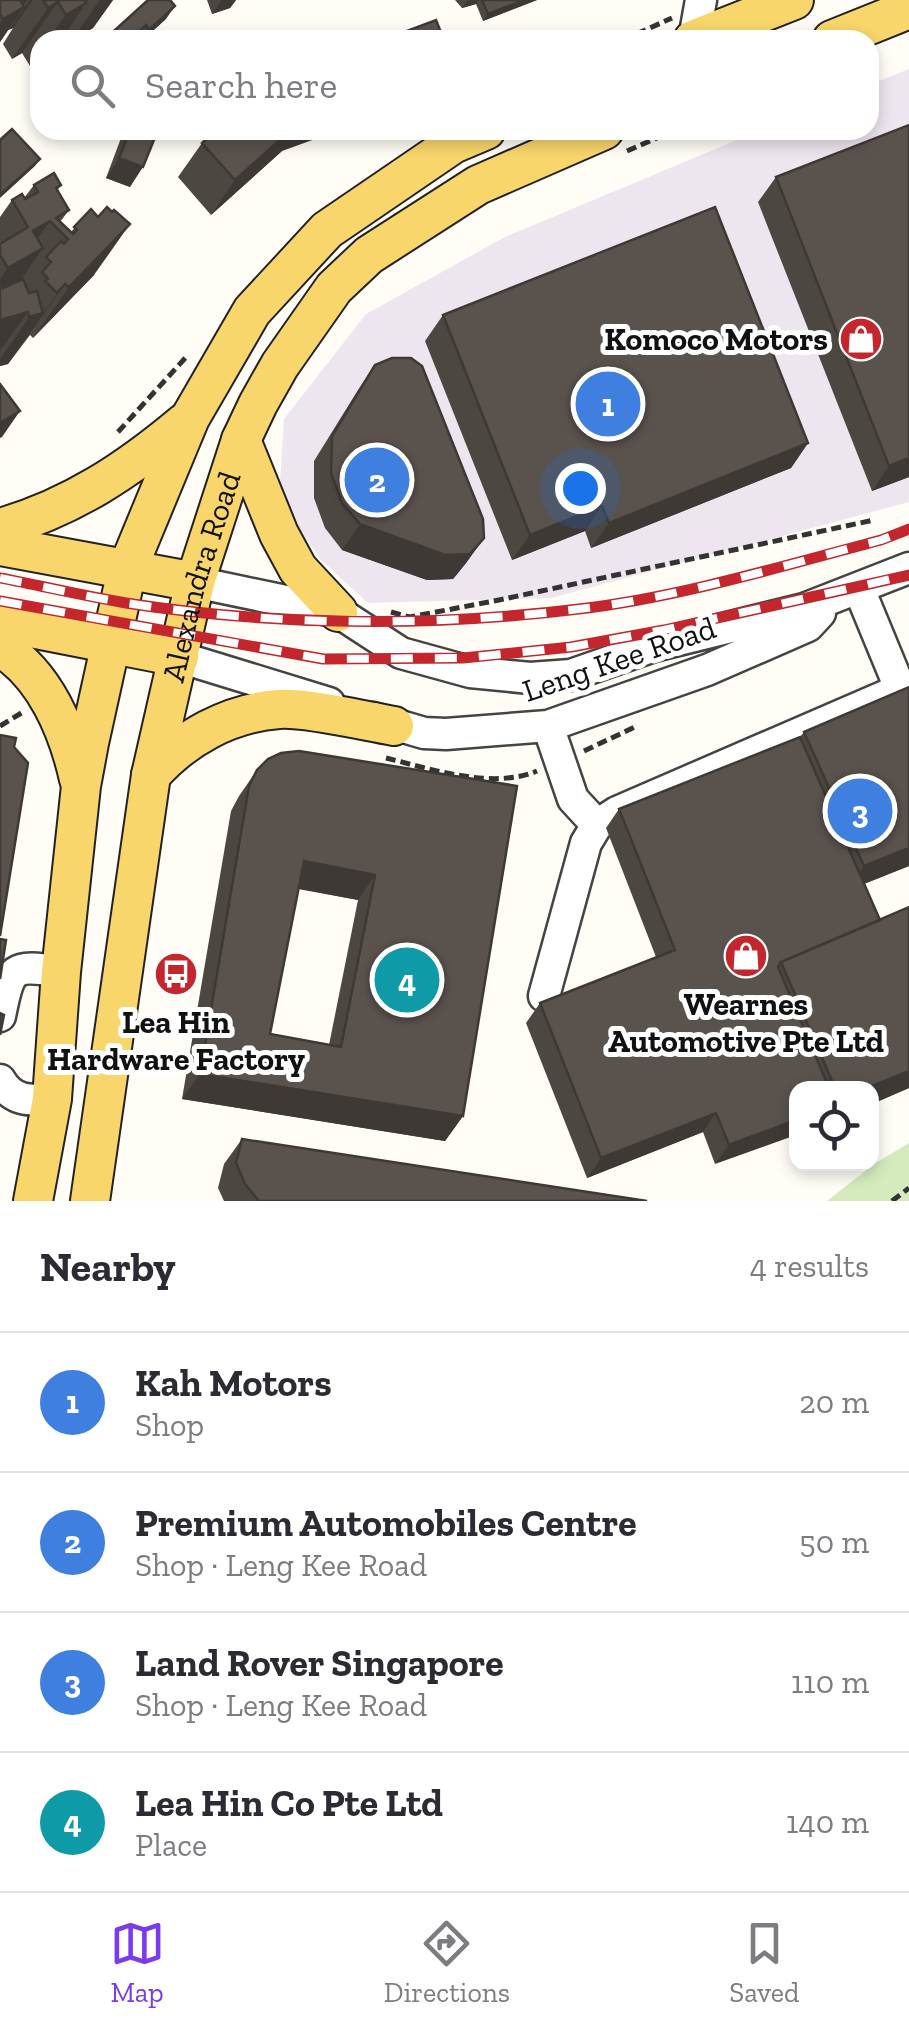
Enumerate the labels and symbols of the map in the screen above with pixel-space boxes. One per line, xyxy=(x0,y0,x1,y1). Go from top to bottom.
shop icon: Komoco Motors xyxy=(838,316,884,362)
place label: Komoco Motors xyxy=(604,320,828,358)
pin: 1 xyxy=(576,366,640,442)
pin: 2 xyxy=(344,442,410,518)
your location xyxy=(555,463,606,514)
street label: Alexandra Road xyxy=(154,466,249,685)
street label: Leng Kee Road xyxy=(517,608,721,710)
pin: 3 xyxy=(828,774,892,848)
shop icon: Wearnes Automotive Pte Ltd xyxy=(723,933,769,979)
pin: 4 xyxy=(374,942,440,1018)
bus stop icon: Lea Hin Hardware Factory xyxy=(153,951,199,997)
place label: Wearnes Automotive Pte Ltd xyxy=(608,985,884,1060)
place label: Lea Hin Hardware Factory xyxy=(47,1003,305,1078)

